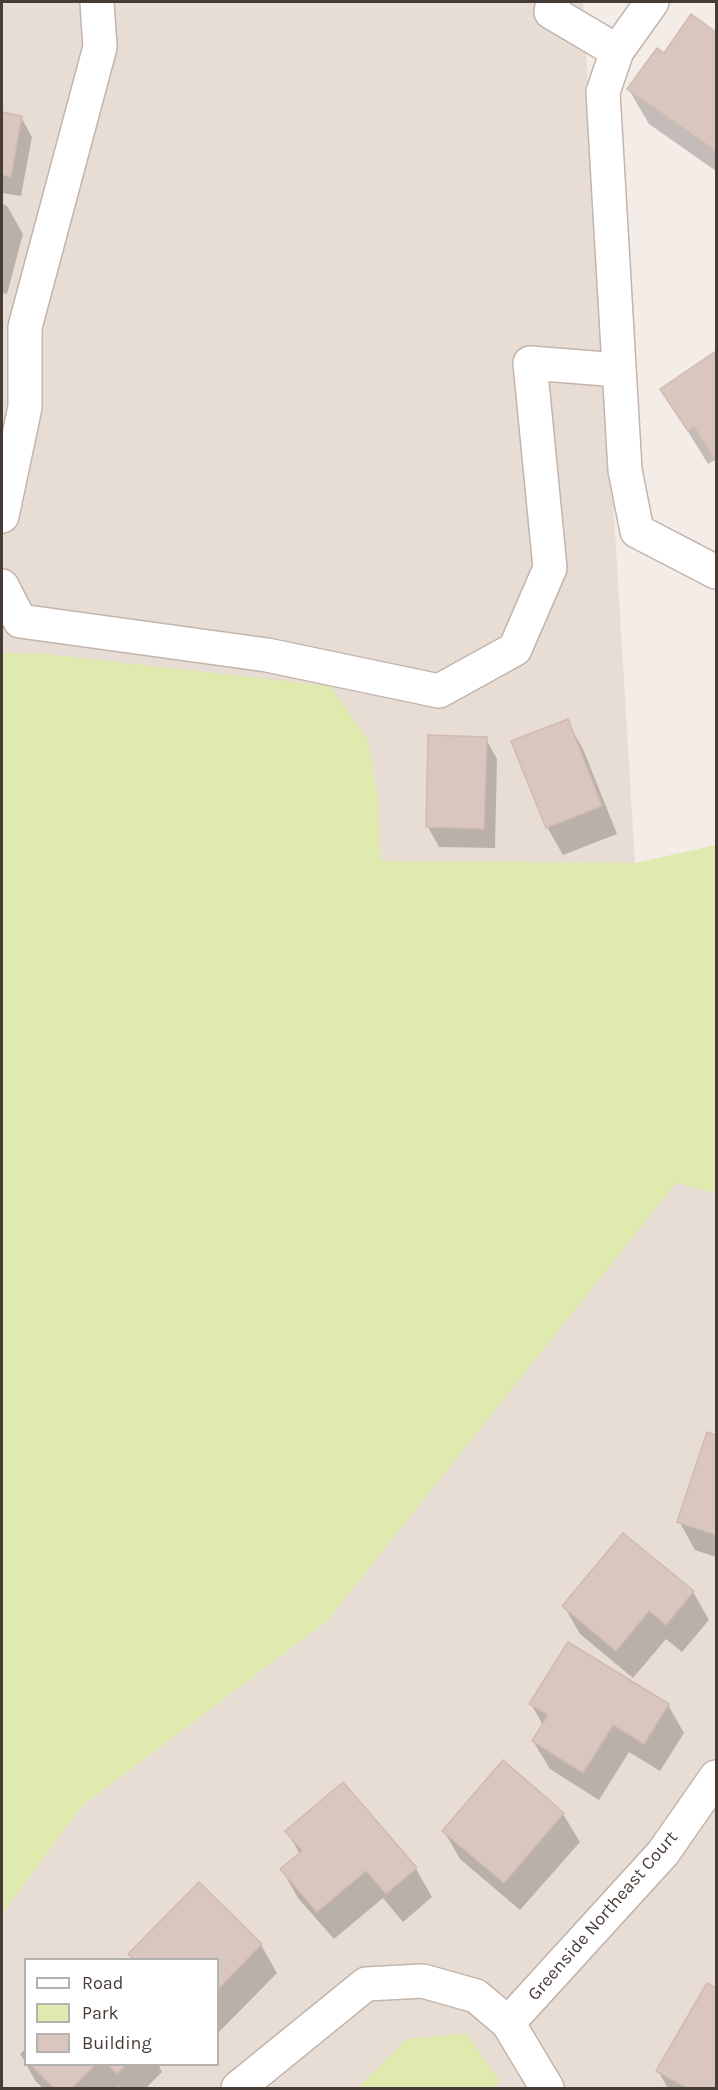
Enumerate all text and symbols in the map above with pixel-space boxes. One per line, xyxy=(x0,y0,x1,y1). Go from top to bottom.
street label: Greenside Northeast Court xyxy=(524,1827,682,2005)
legend xyxy=(24,1958,219,2066)
text: Road xyxy=(82,1972,123,1994)
text: Park xyxy=(82,2002,119,2024)
text: Building xyxy=(82,2032,152,2054)

